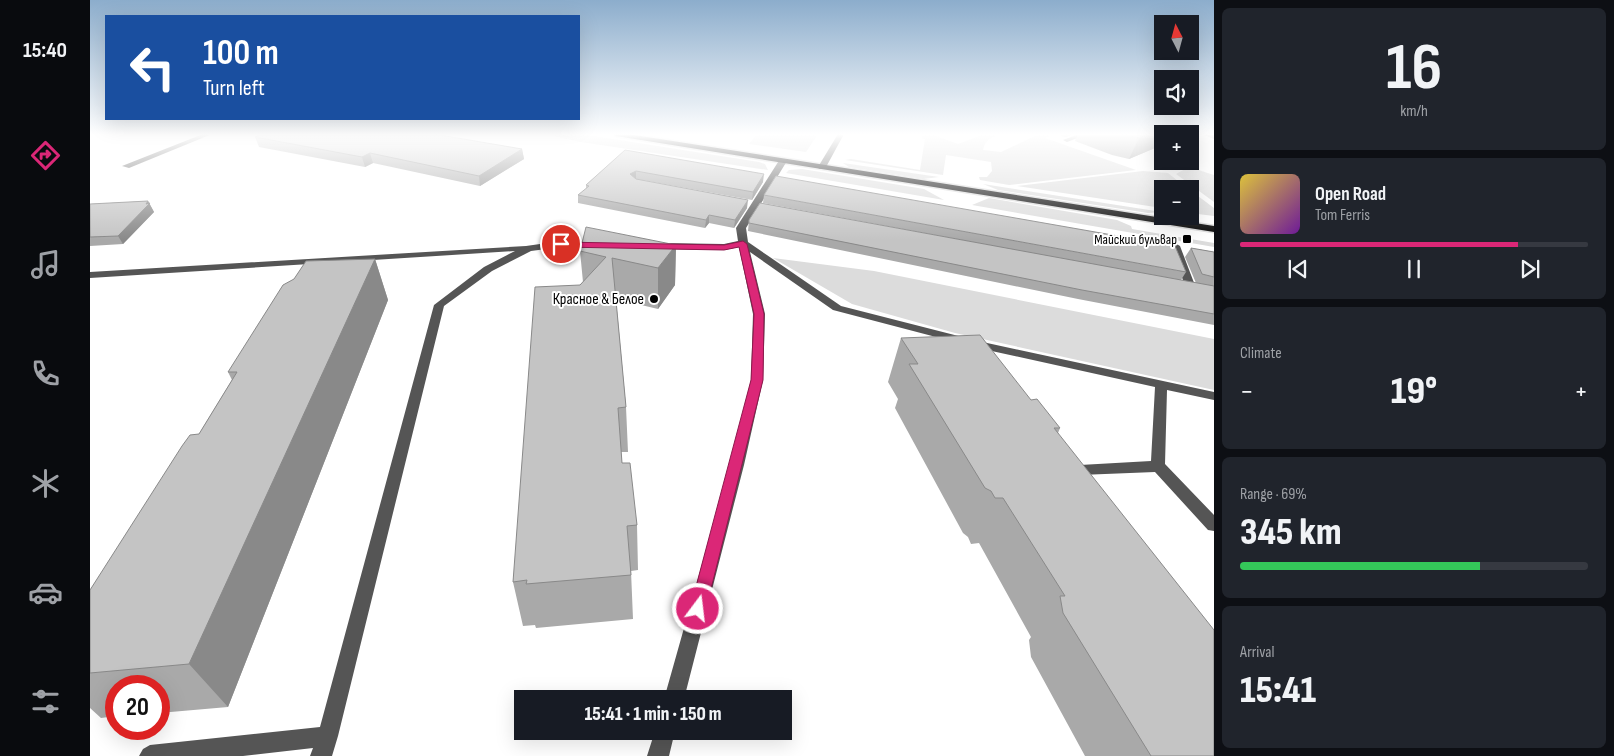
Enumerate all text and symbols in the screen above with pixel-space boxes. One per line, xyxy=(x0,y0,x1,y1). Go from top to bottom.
north arrow xyxy=(1154,15,1199,60)
map controls xyxy=(1154,15,1199,225)
text: 16 xyxy=(1386,30,1442,108)
text: 100 m xyxy=(203,32,279,75)
icon: left xyxy=(120,35,185,100)
text: 15:40 xyxy=(23,37,67,64)
button: sound xyxy=(1154,70,1199,115)
text: Turn left xyxy=(203,75,265,102)
text: km/h xyxy=(1400,102,1428,121)
button: + xyxy=(1154,125,1199,170)
icon: directions xyxy=(28,138,63,173)
button: − xyxy=(1154,180,1199,225)
text: Open Road xyxy=(1315,183,1386,206)
text: Tom Ferris xyxy=(1315,206,1370,225)
pin xyxy=(540,223,582,265)
icon: arrive xyxy=(547,230,575,258)
place label: Майский бульвар xyxy=(1094,231,1177,248)
marker: Майский бульвар xyxy=(1181,233,1193,245)
icon: music xyxy=(28,247,63,282)
icon: previous xyxy=(1284,255,1312,283)
icon: pause xyxy=(1400,255,1428,283)
icon: next xyxy=(1516,255,1544,283)
place label: Красное & Белое xyxy=(553,290,644,309)
marker: Красное & Белое xyxy=(648,293,660,305)
text: Climate xyxy=(1240,344,1282,363)
icon: phone xyxy=(28,356,63,391)
text: 19° xyxy=(1391,369,1437,414)
text: − xyxy=(1240,375,1254,408)
text: + xyxy=(1574,375,1588,408)
icon: climate xyxy=(28,466,63,501)
text: Range · 69% xyxy=(1240,485,1307,504)
text: 345 km xyxy=(1240,510,1342,555)
icon: car xyxy=(28,575,63,610)
position arrow xyxy=(671,582,723,634)
text: Arrival xyxy=(1240,643,1274,662)
text: 15:41 xyxy=(1240,668,1316,713)
speed limit sign: 20 xyxy=(105,675,170,740)
icon: filters xyxy=(28,684,63,719)
text: 15:41 · 1 min · 150 m xyxy=(584,703,722,726)

